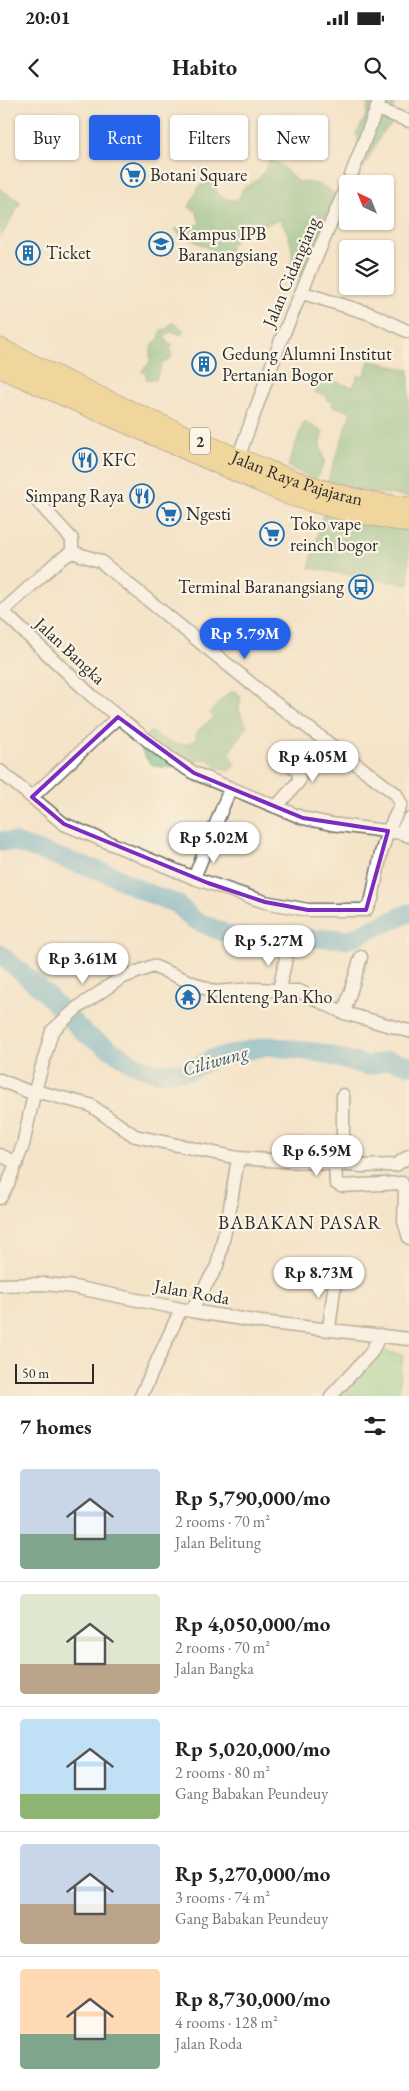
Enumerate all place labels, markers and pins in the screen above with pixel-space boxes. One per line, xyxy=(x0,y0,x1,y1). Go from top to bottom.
supermarket icon: Botani Square xyxy=(120,162,146,188)
place label: Botani Square xyxy=(150,163,247,186)
place label: Kampus IPB Baranangsiang xyxy=(178,222,278,266)
school or university icon: Kampus IPB Baranangsiang xyxy=(148,231,174,257)
building icon: Ticket xyxy=(15,240,41,266)
place label: Ticket xyxy=(46,241,91,264)
place label: Gedung Alumni Institut Pertanian Bogor xyxy=(222,342,392,386)
building icon: Gedung Alumni Institut Pertanian Bogor xyxy=(191,351,217,377)
restaurant icon: KFC xyxy=(72,447,98,473)
place label: KFC xyxy=(102,448,136,471)
restaurant icon: Simpang Raya xyxy=(129,483,155,509)
place label: Simpang Raya xyxy=(25,484,125,507)
supermarket icon: Ngesti xyxy=(156,501,182,527)
place label: Ngesti xyxy=(186,502,232,525)
place label: Toko vape reinch bogor xyxy=(290,512,378,556)
supermarket icon: Toko vape reinch bogor xyxy=(259,521,285,547)
bus stop icon: Terminal Baranangsiang xyxy=(348,574,374,600)
place label: Terminal Baranangsiang xyxy=(178,575,344,598)
pin: Rp 5.79M xyxy=(193,618,297,660)
pin: Rp 4.05M xyxy=(261,740,365,783)
pin: Rp 5.02M xyxy=(162,822,266,864)
pin: Rp 5.27M xyxy=(217,924,321,967)
pin: Rp 3.61M xyxy=(31,942,135,985)
temple icon: Klenteng Pan Kho xyxy=(175,984,201,1010)
place label: Klenteng Pan Kho xyxy=(206,985,333,1008)
pin: Rp 6.59M xyxy=(265,1134,369,1177)
pin: Rp 8.73M xyxy=(267,1256,371,1299)

